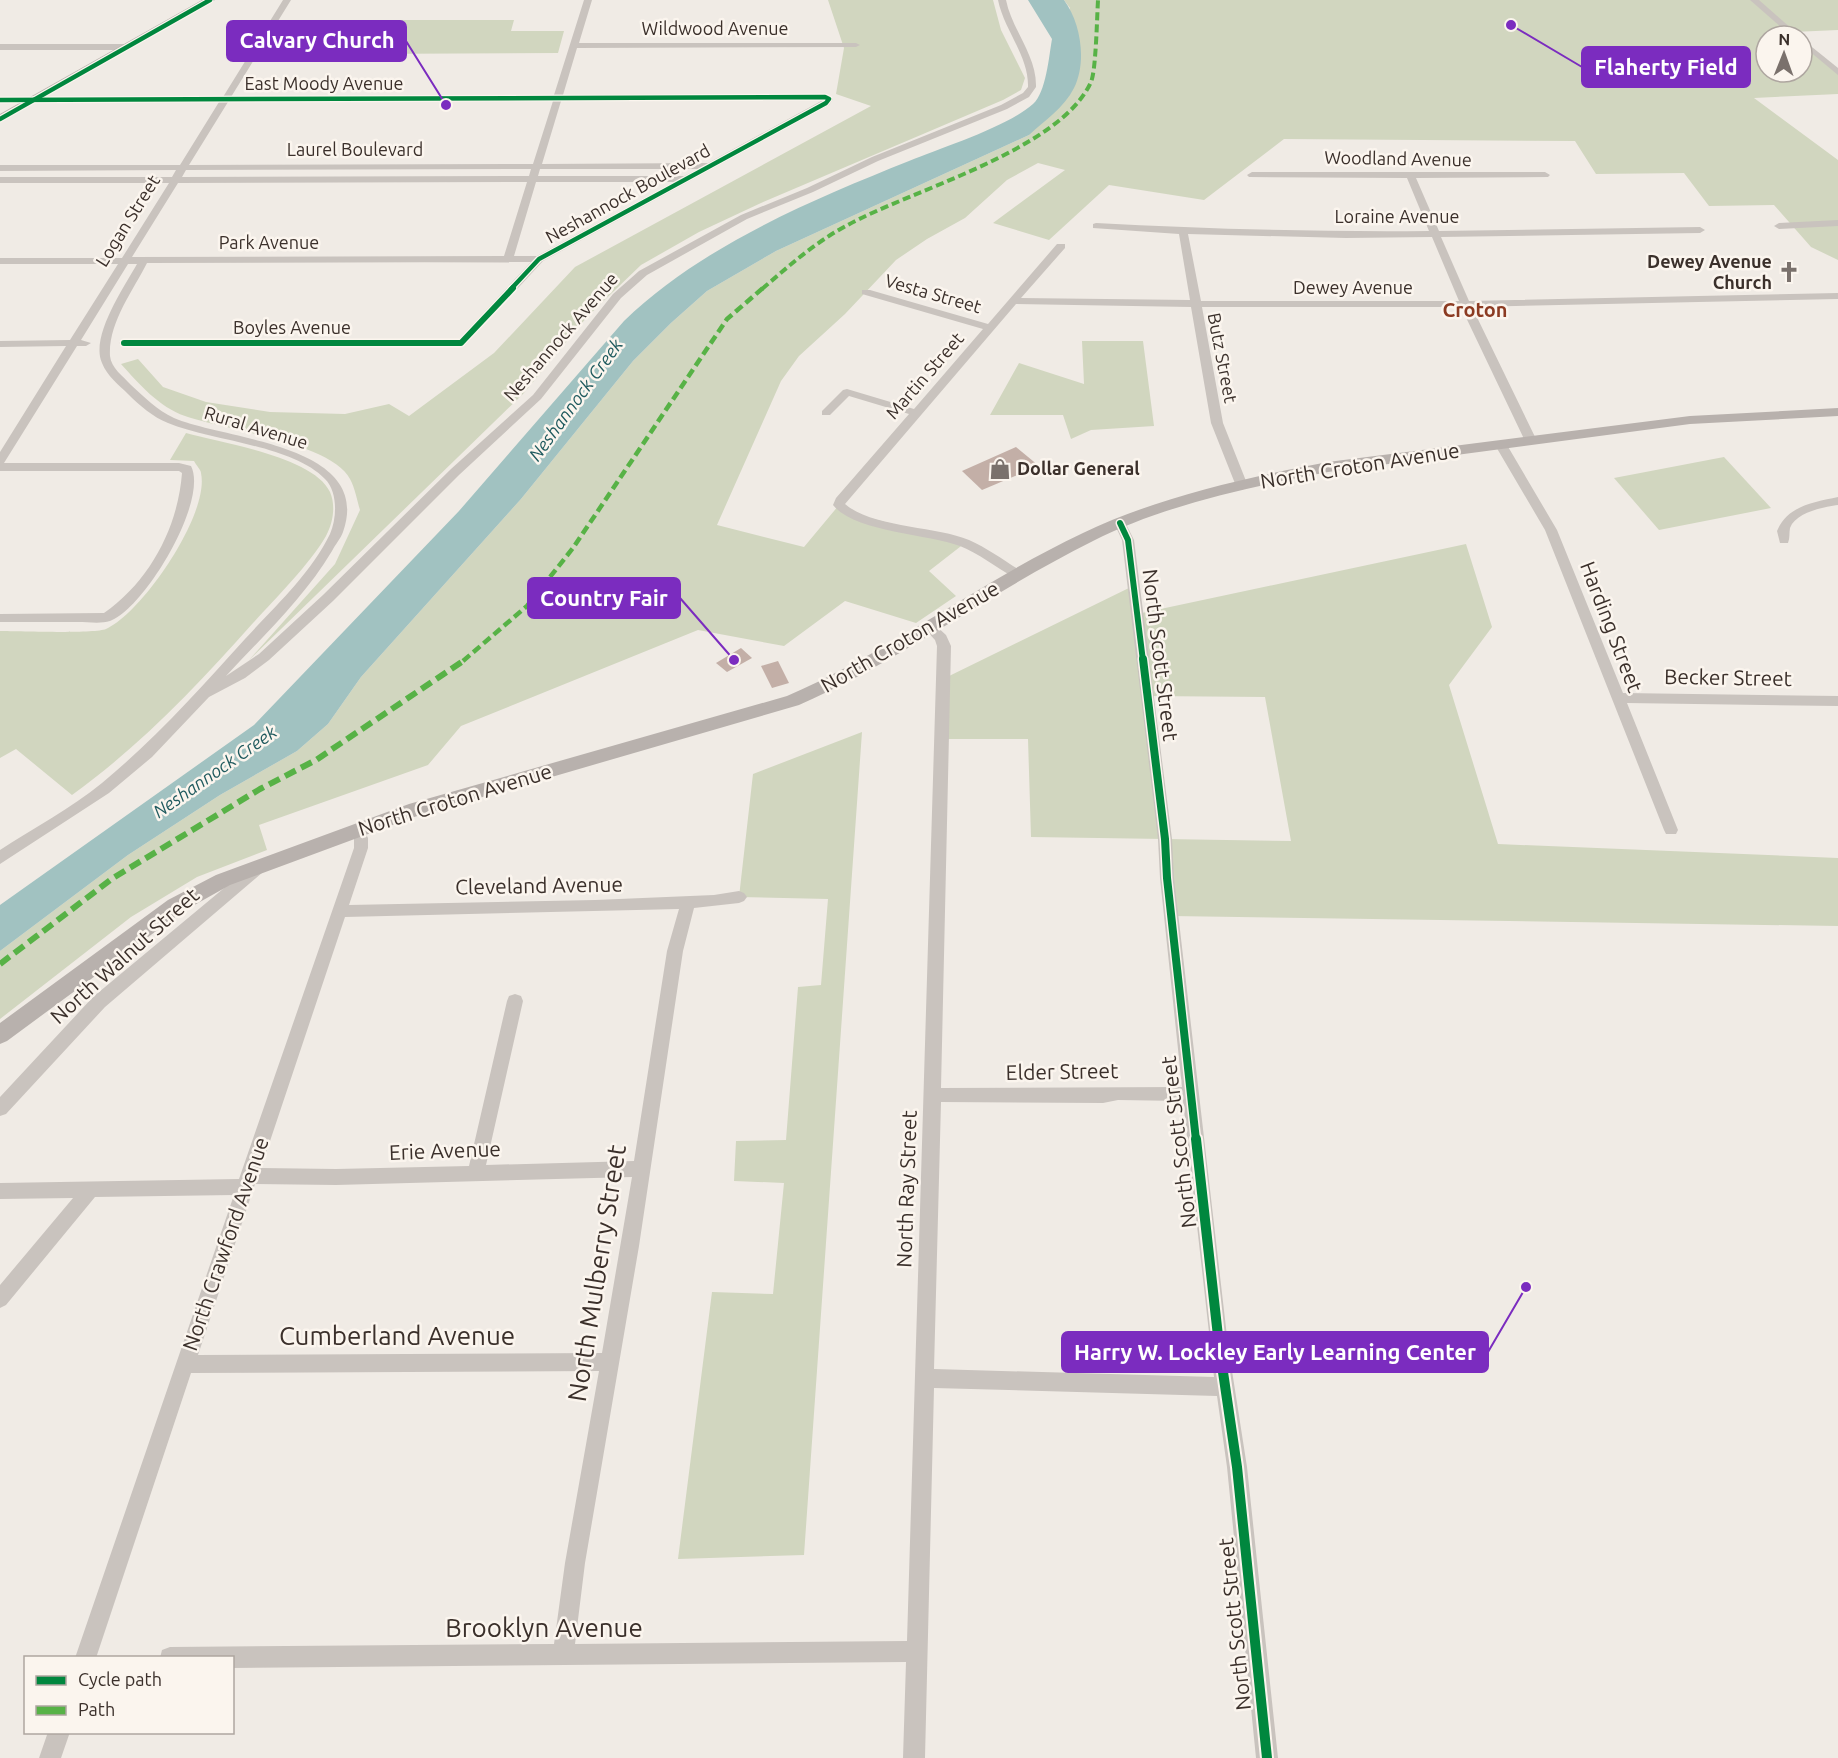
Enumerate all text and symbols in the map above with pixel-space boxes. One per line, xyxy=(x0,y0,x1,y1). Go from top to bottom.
street label: Wildwood Avenue xyxy=(642,18,788,38)
callout: Calvary Church xyxy=(227,21,406,61)
north arrow xyxy=(1754,24,1814,84)
text: Calvary Church xyxy=(239,27,395,52)
text: N xyxy=(1778,30,1790,48)
callout: Flaherty Field xyxy=(1582,47,1750,87)
text: Flaherty Field xyxy=(1594,54,1738,79)
street label: East Moody Avenue xyxy=(244,73,404,93)
street label: Laurel Boulevard xyxy=(287,139,423,159)
street label: Neshannock Boulevard xyxy=(542,140,713,247)
street label: Woodland Avenue xyxy=(1324,147,1472,169)
street label: Logan Street xyxy=(91,171,163,270)
street label: Loraine Avenue xyxy=(1334,206,1460,226)
street label: Park Avenue xyxy=(219,232,319,252)
place label: Dewey Avenue Church xyxy=(1647,251,1772,292)
church icon: Dewey Avenue Church xyxy=(1777,260,1801,284)
street label: Neshannock Avenue xyxy=(499,268,621,405)
street label: Vesta Street xyxy=(883,270,984,316)
street label: Dewey Avenue xyxy=(1293,277,1413,297)
district label: Croton xyxy=(1443,298,1507,321)
street label: Butz Street xyxy=(1204,311,1242,405)
street label: Boyles Avenue xyxy=(233,317,351,337)
street label: Martin Street xyxy=(881,328,967,423)
water label: Neshannock Creek xyxy=(524,334,627,464)
street label: Rural Avenue xyxy=(202,402,310,452)
street label: North Croton Avenue xyxy=(1258,437,1461,493)
shop icon: Dollar General xyxy=(988,457,1012,481)
place label: Dollar General xyxy=(1017,458,1140,478)
street label: Harding Street xyxy=(1576,558,1648,695)
street label: North Scott Street xyxy=(1139,567,1183,742)
street label: North Croton Avenue xyxy=(816,575,1003,697)
callout: Country Fair xyxy=(528,578,680,618)
text: Country Fair xyxy=(540,585,668,610)
street label: Becker Street xyxy=(1664,664,1792,690)
water label: Neshannock Creek xyxy=(149,721,281,821)
street label: North Croton Avenue xyxy=(355,758,555,840)
street label: Cleveland Avenue xyxy=(455,872,623,898)
street label: North Walnut Street xyxy=(45,882,203,1028)
street label: North Scott Street xyxy=(1156,1055,1200,1230)
street label: Elder Street xyxy=(1006,1058,1118,1084)
street label: North Ray Street xyxy=(891,1110,921,1268)
street label: North Crawford Avenue xyxy=(177,1134,273,1354)
street label: Erie Avenue xyxy=(389,1136,501,1164)
street label: North Mulberry Street xyxy=(562,1142,631,1404)
street label: Cumberland Avenue xyxy=(279,1321,515,1350)
callout: Harry W. Lockley Early Learning Center xyxy=(1062,1332,1488,1372)
text: Harry W. Lockley Early Learning Center xyxy=(1074,1339,1476,1364)
street label: North Scott Street xyxy=(1213,1537,1255,1712)
street label: Brooklyn Avenue xyxy=(445,1613,643,1642)
legend xyxy=(24,1656,234,1734)
text: Cycle path xyxy=(78,1669,162,1689)
text: Path xyxy=(78,1699,115,1719)

